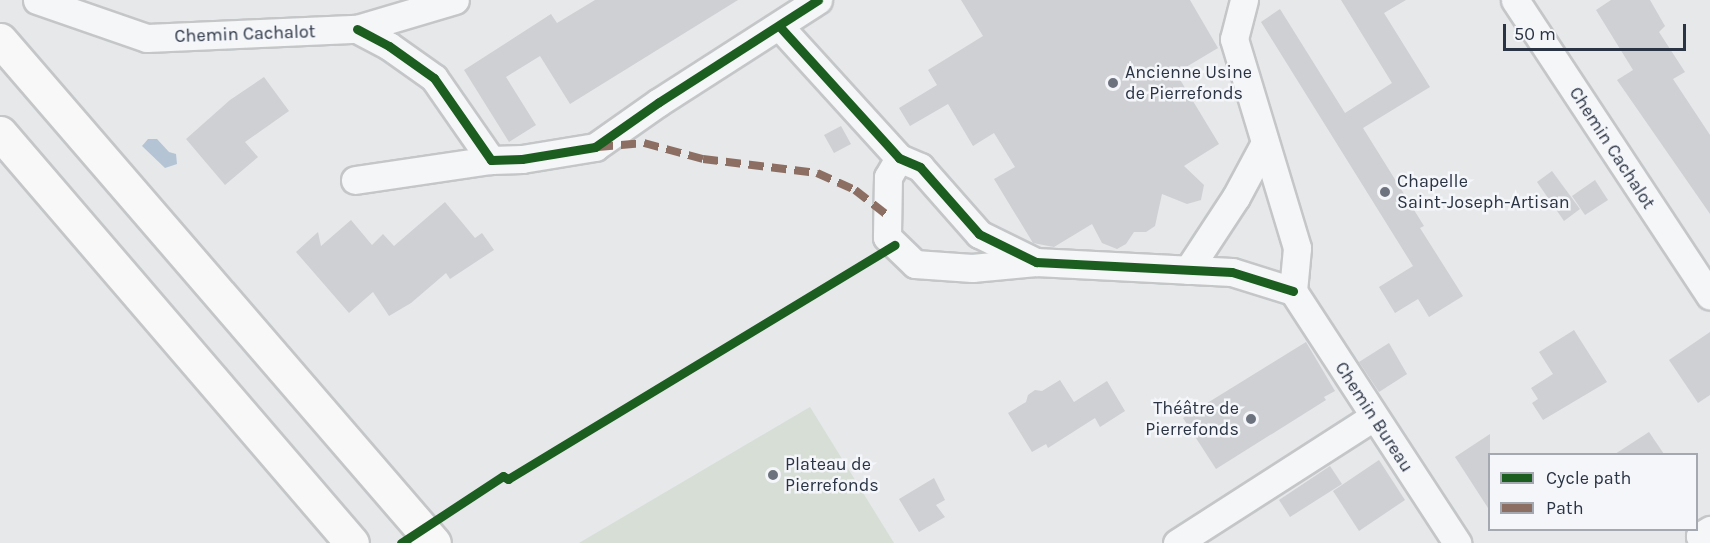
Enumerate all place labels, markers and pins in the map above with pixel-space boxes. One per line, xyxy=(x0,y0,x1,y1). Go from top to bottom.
place label: Ancienne Usine de Pierrefonds xyxy=(1125,62,1252,104)
marker: Ancienne Usine de Pierrefonds xyxy=(1106,76,1120,90)
place label: Chapelle Saint-Joseph-Artisan xyxy=(1397,171,1570,213)
marker: Chapelle Saint-Joseph-Artisan xyxy=(1378,185,1392,199)
place label: Théâtre de Pierrefonds xyxy=(1145,398,1239,440)
marker: Théâtre de Pierrefonds xyxy=(1244,412,1258,426)
place label: Plateau de Pierrefonds xyxy=(785,454,879,496)
marker: Plateau de Pierrefonds xyxy=(766,468,780,482)

